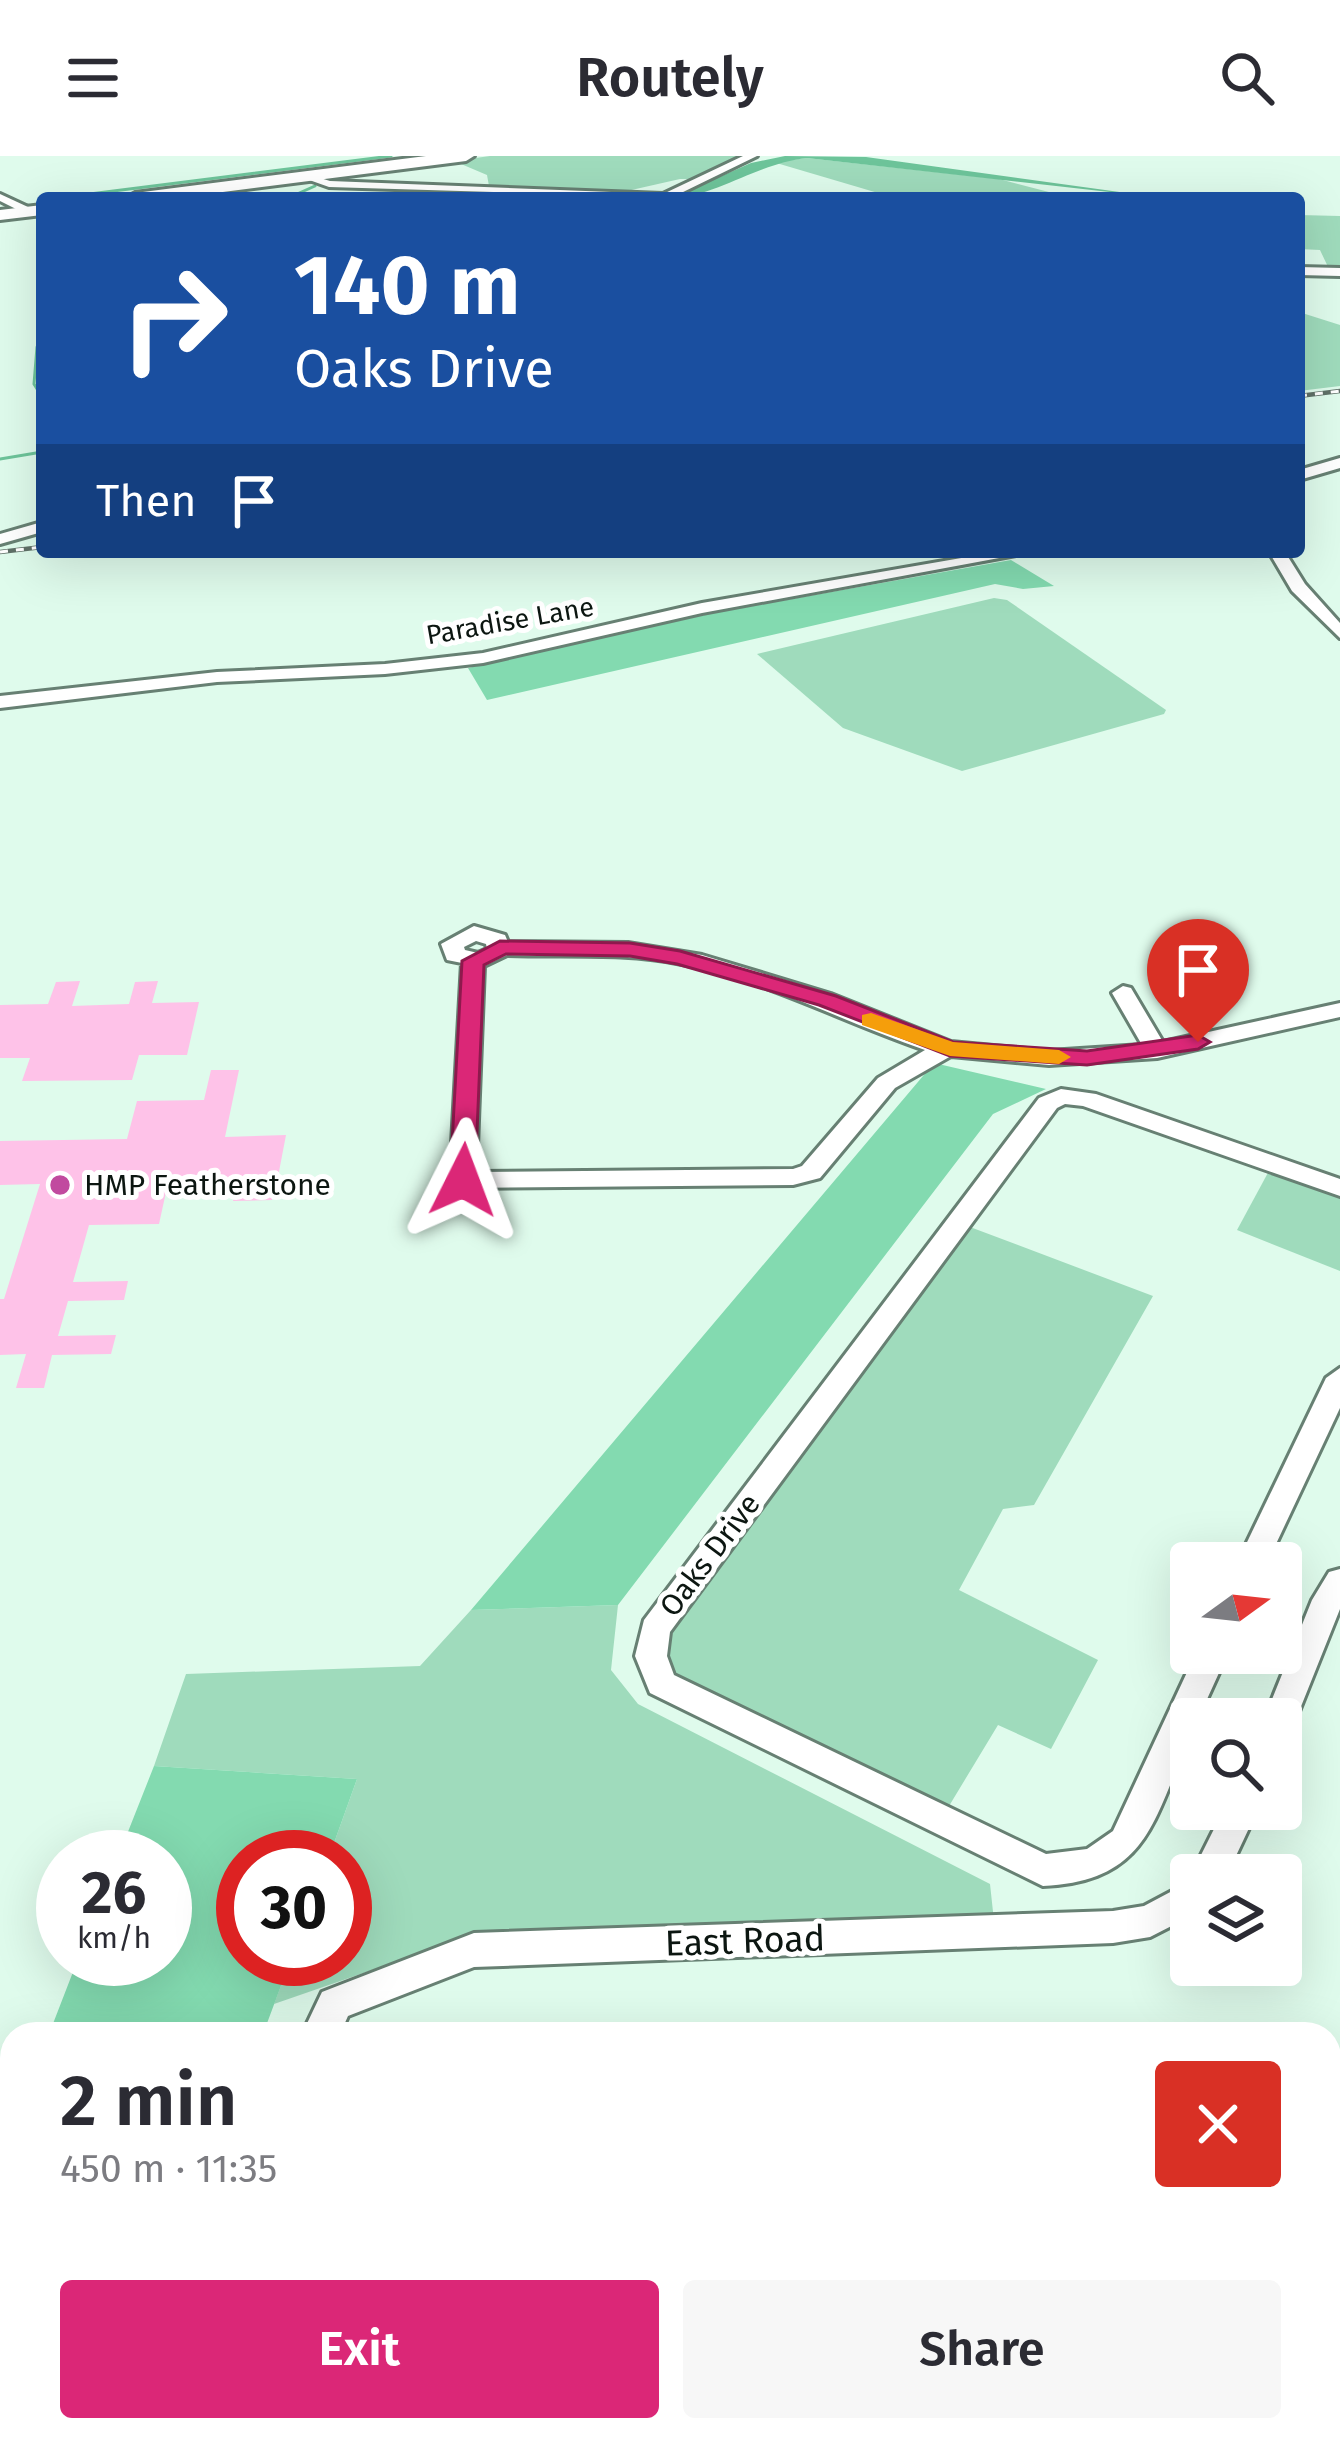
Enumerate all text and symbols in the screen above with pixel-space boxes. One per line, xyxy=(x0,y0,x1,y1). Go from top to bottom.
icon: menu xyxy=(60,45,126,111)
icon: search xyxy=(1214,45,1280,111)
text: Routely xyxy=(576,46,764,110)
text: 140 m xyxy=(294,235,520,336)
icon: right xyxy=(96,240,252,396)
text: Oaks Drive xyxy=(294,337,554,401)
icon: arrive xyxy=(221,468,287,534)
text: Then xyxy=(96,474,197,528)
street label: Paradise Lane xyxy=(424,591,596,651)
pin xyxy=(1147,919,1249,1042)
icon: arrive xyxy=(1165,937,1231,1003)
position arrow xyxy=(400,1117,526,1243)
place label: HMP Featherstone xyxy=(84,1167,331,1203)
marker: HMP Featherstone xyxy=(47,1172,73,1198)
street label: Oaks Drive xyxy=(652,1487,768,1623)
north arrow xyxy=(1170,1542,1302,1674)
map controls xyxy=(1170,1542,1302,1986)
button: search xyxy=(1170,1698,1302,1830)
speed limit sign: 30 xyxy=(216,1830,372,1986)
button: layers xyxy=(1170,1854,1302,1986)
text: 26 xyxy=(82,1857,146,1929)
street label: East Road xyxy=(664,1916,826,1966)
text: km/h xyxy=(77,1920,151,1956)
text: 2 min xyxy=(60,2058,237,2144)
button: close xyxy=(1155,2061,1281,2187)
text: 450 m · 11:35 xyxy=(60,2146,277,2192)
button: Exit xyxy=(60,2280,659,2418)
button: Share xyxy=(683,2280,1281,2418)

